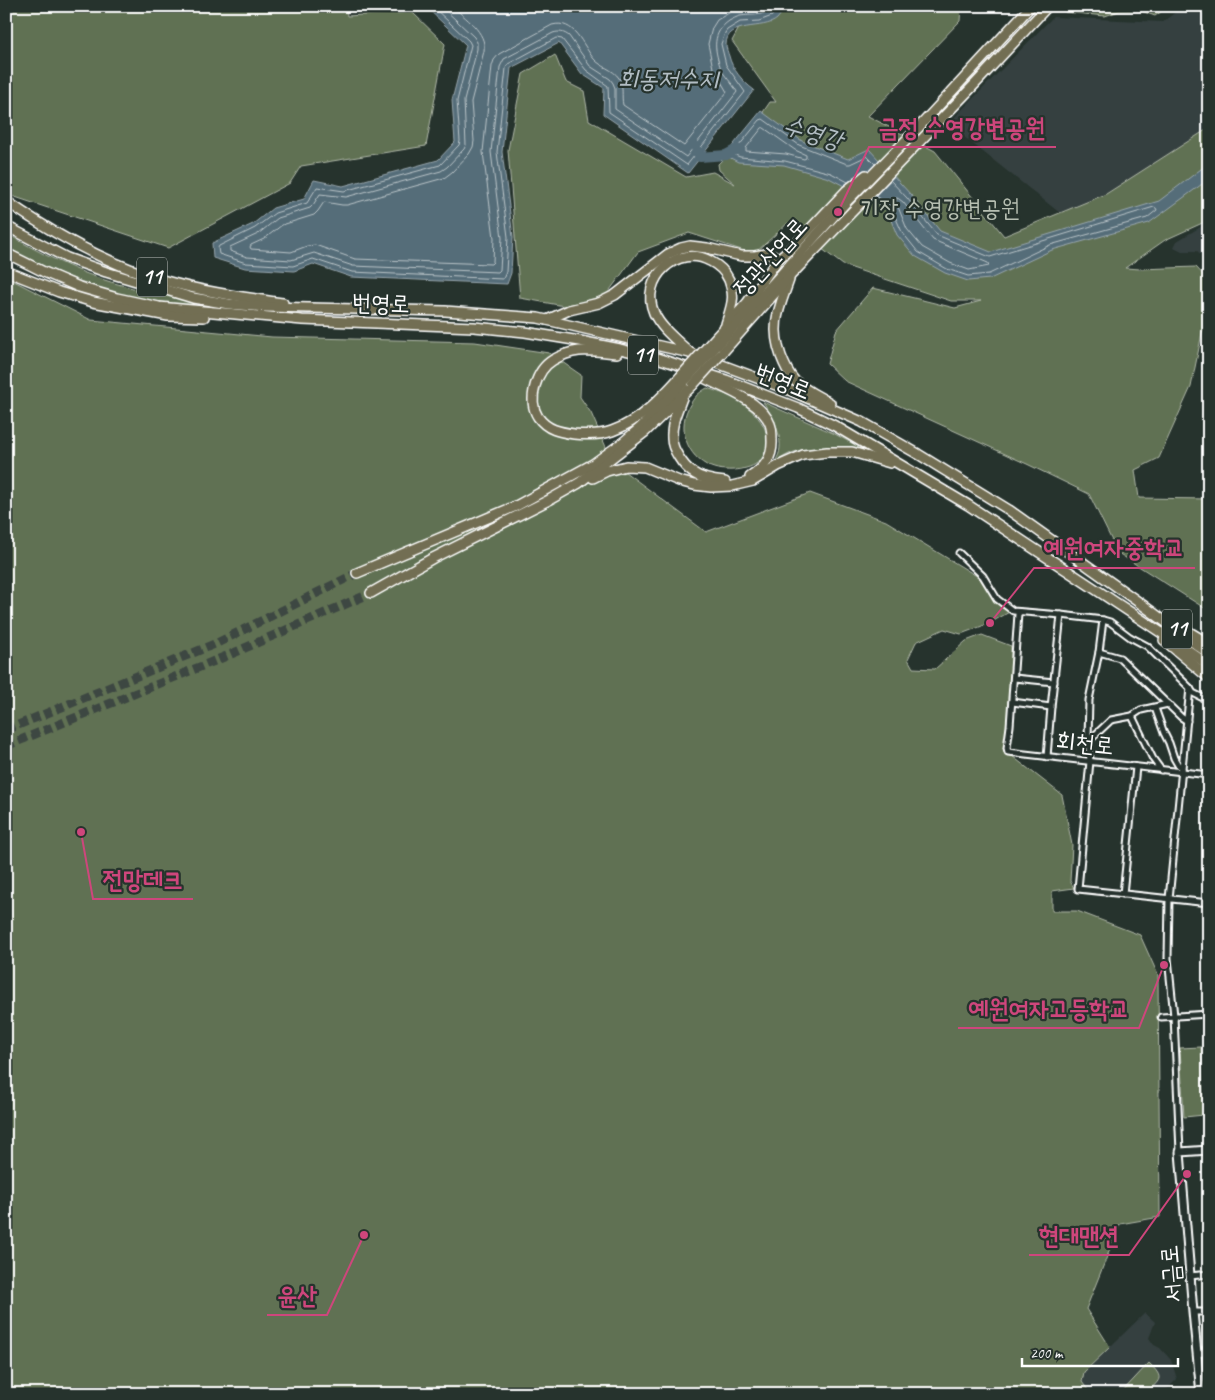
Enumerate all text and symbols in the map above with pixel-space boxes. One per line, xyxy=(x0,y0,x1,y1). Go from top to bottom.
water label: 회동저수지 xyxy=(618,63,721,95)
callout: 금정 수영강변공원 xyxy=(869,107,1056,147)
water label: 수영강 xyxy=(779,109,849,158)
text: 금정 수영강변공원 xyxy=(879,112,1046,144)
park label: 기장 수영강변공원 xyxy=(860,193,1020,223)
street label: 정관산업로 xyxy=(727,211,813,303)
road number: 11 xyxy=(137,258,167,296)
street label: 번영로 xyxy=(352,287,410,319)
road number: 11 xyxy=(628,336,658,374)
street label: 번영로 xyxy=(751,356,815,406)
callout: 예원여자중학교 xyxy=(1034,528,1195,568)
text: 예원여자중학교 xyxy=(1044,532,1184,564)
road number: 11 xyxy=(1162,610,1192,648)
street label: 회천로 xyxy=(1055,725,1115,761)
callout: 전망데크 xyxy=(93,859,193,899)
text: 전망데크 xyxy=(103,864,183,896)
callout: 예원여자고등학교 xyxy=(958,988,1139,1028)
text: 예원여자고등학교 xyxy=(969,993,1129,1025)
callout: 현대맨션 xyxy=(1029,1215,1129,1255)
text: 현대맨션 xyxy=(1039,1220,1119,1252)
street label: 서금로 xyxy=(1154,1244,1188,1304)
callout: 윤산 xyxy=(267,1275,327,1315)
text: 윤산 xyxy=(277,1280,317,1312)
scale bar xyxy=(1022,1335,1179,1367)
text: 200 m xyxy=(1030,1344,1064,1363)

